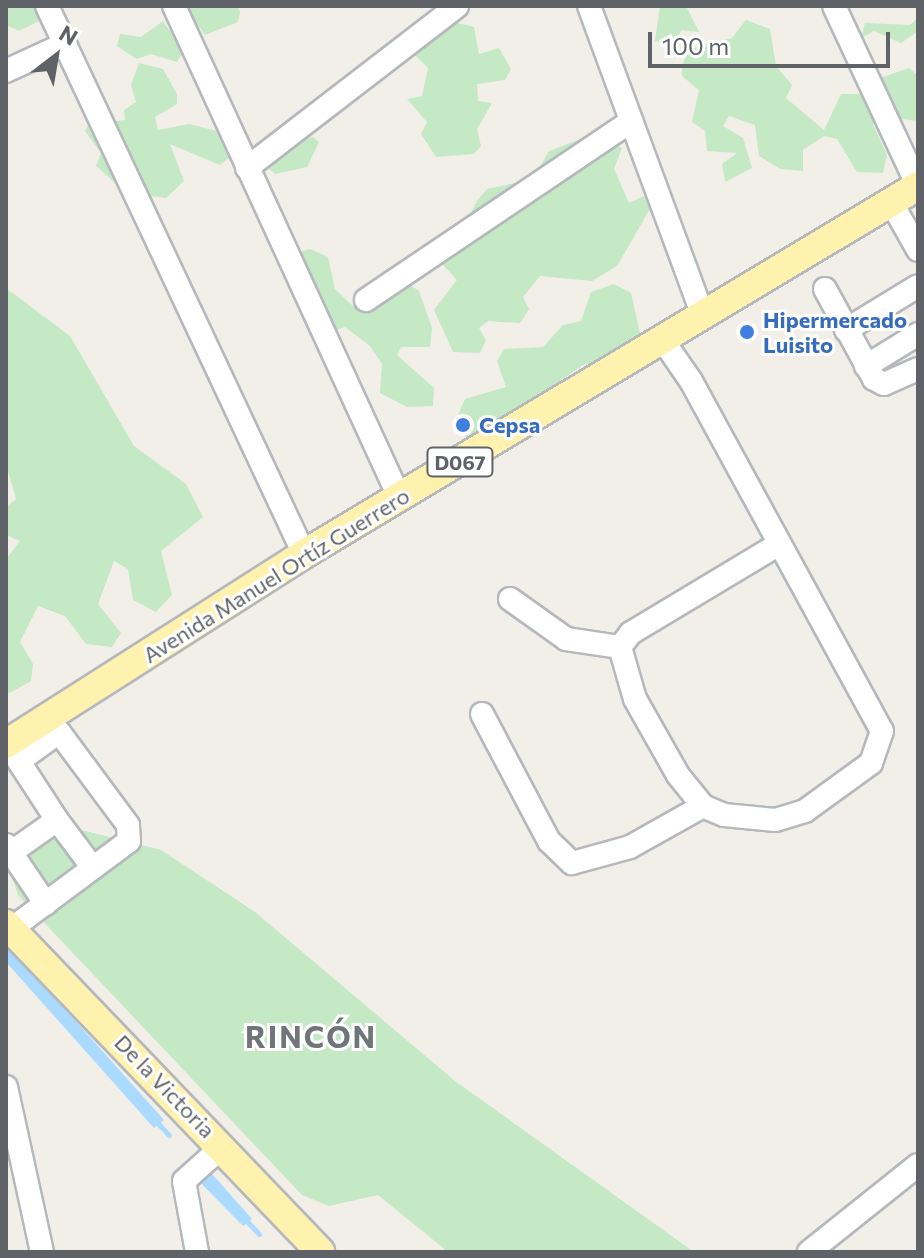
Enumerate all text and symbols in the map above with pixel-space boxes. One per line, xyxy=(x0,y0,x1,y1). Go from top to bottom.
north arrow xyxy=(16,16,96,96)
scale bar xyxy=(652,16,894,66)
text: N xyxy=(55,19,83,51)
text: 100 m xyxy=(662,31,729,60)
place label: Hipermercado Luisito xyxy=(763,306,907,358)
marker: Hipermercado Luisito xyxy=(738,323,756,341)
place label: Cepsa xyxy=(479,412,540,438)
marker: Cepsa xyxy=(454,416,472,434)
road number: D067 xyxy=(426,446,494,478)
street label: Avenida Manuel Ortíz Guerrero xyxy=(138,482,414,668)
district label: RINCÓN xyxy=(245,1018,377,1054)
street label: De la Victoria xyxy=(109,1029,221,1143)

